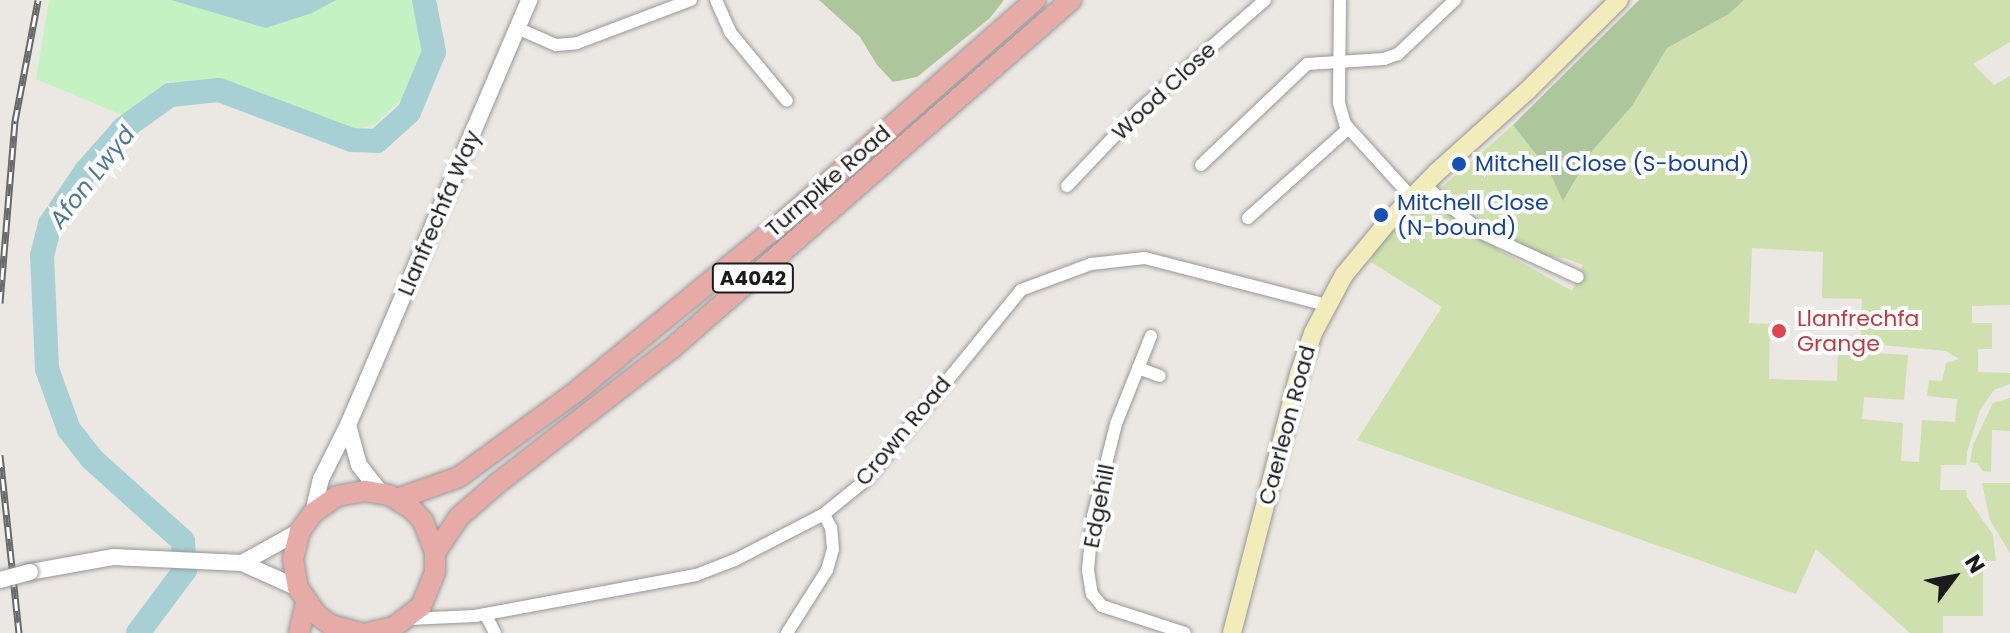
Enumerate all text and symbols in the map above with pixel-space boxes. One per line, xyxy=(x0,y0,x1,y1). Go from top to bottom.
street label: Wood Close xyxy=(1107,36,1221,146)
water label: Afon Lwyd xyxy=(43,120,141,234)
street label: Turnpike Road xyxy=(760,120,896,242)
street label: Llanfrechfa Way xyxy=(392,126,486,300)
place label: Mitchell Close (S-bound) xyxy=(1475,151,1750,177)
marker: Mitchell Close (S-bound) xyxy=(1450,155,1468,173)
place label: Mitchell Close (N-bound) xyxy=(1397,189,1549,240)
marker: Mitchell Close (N-bound) xyxy=(1372,206,1390,224)
road number: A4042 xyxy=(711,262,795,294)
place label: Llanfrechfa Grange xyxy=(1797,305,1919,356)
marker: Llanfrechfa Grange xyxy=(1768,320,1790,342)
street label: Caerleon Road xyxy=(1253,342,1321,508)
street label: Crown Road xyxy=(850,371,956,491)
street label: Edgehill xyxy=(1078,462,1120,550)
north arrow xyxy=(1914,537,1994,617)
text: N xyxy=(1957,549,1992,579)

